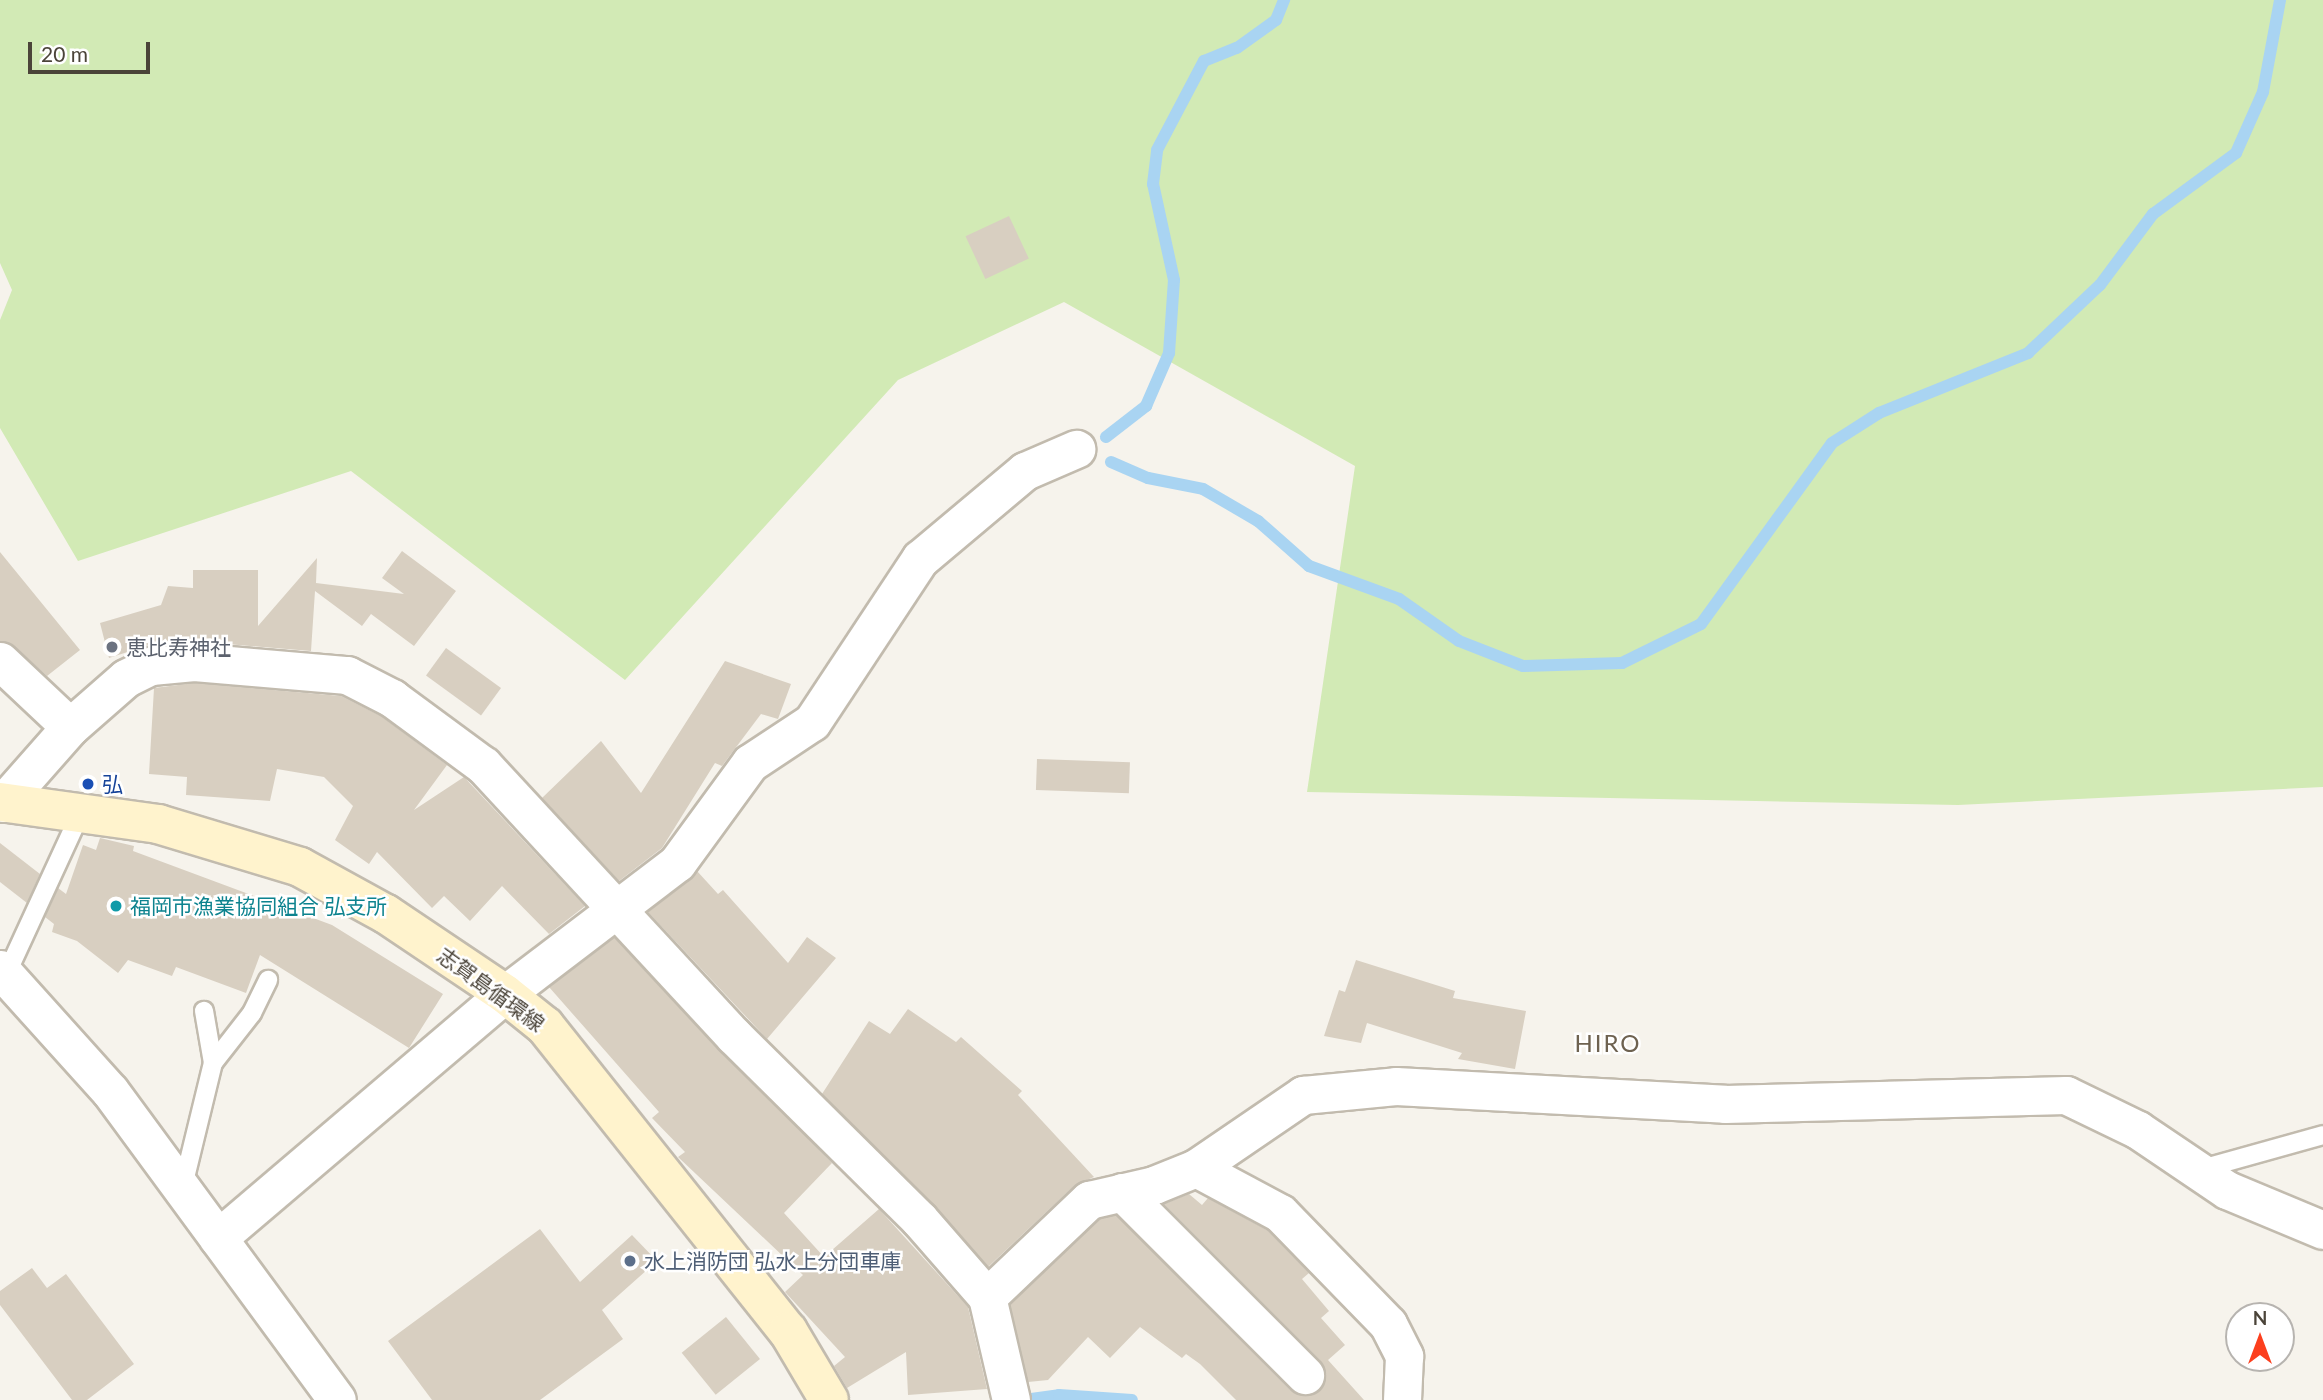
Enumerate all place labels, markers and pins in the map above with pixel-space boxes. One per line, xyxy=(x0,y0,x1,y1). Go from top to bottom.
place label: 恵比寿神社 xyxy=(126,634,231,660)
marker: 恵比寿神社 xyxy=(104,639,120,655)
place label: 弘 xyxy=(102,771,123,797)
marker: 弘 xyxy=(80,776,96,792)
place label: 福岡市漁業協同組合 弘支所 xyxy=(130,893,387,919)
marker: 福岡市漁業協同組合 弘支所 xyxy=(108,898,124,914)
place label: 水上消防団 弘水上分団車庫 xyxy=(644,1248,901,1274)
marker: 水上消防団 弘水上分団車庫 xyxy=(622,1253,638,1269)

